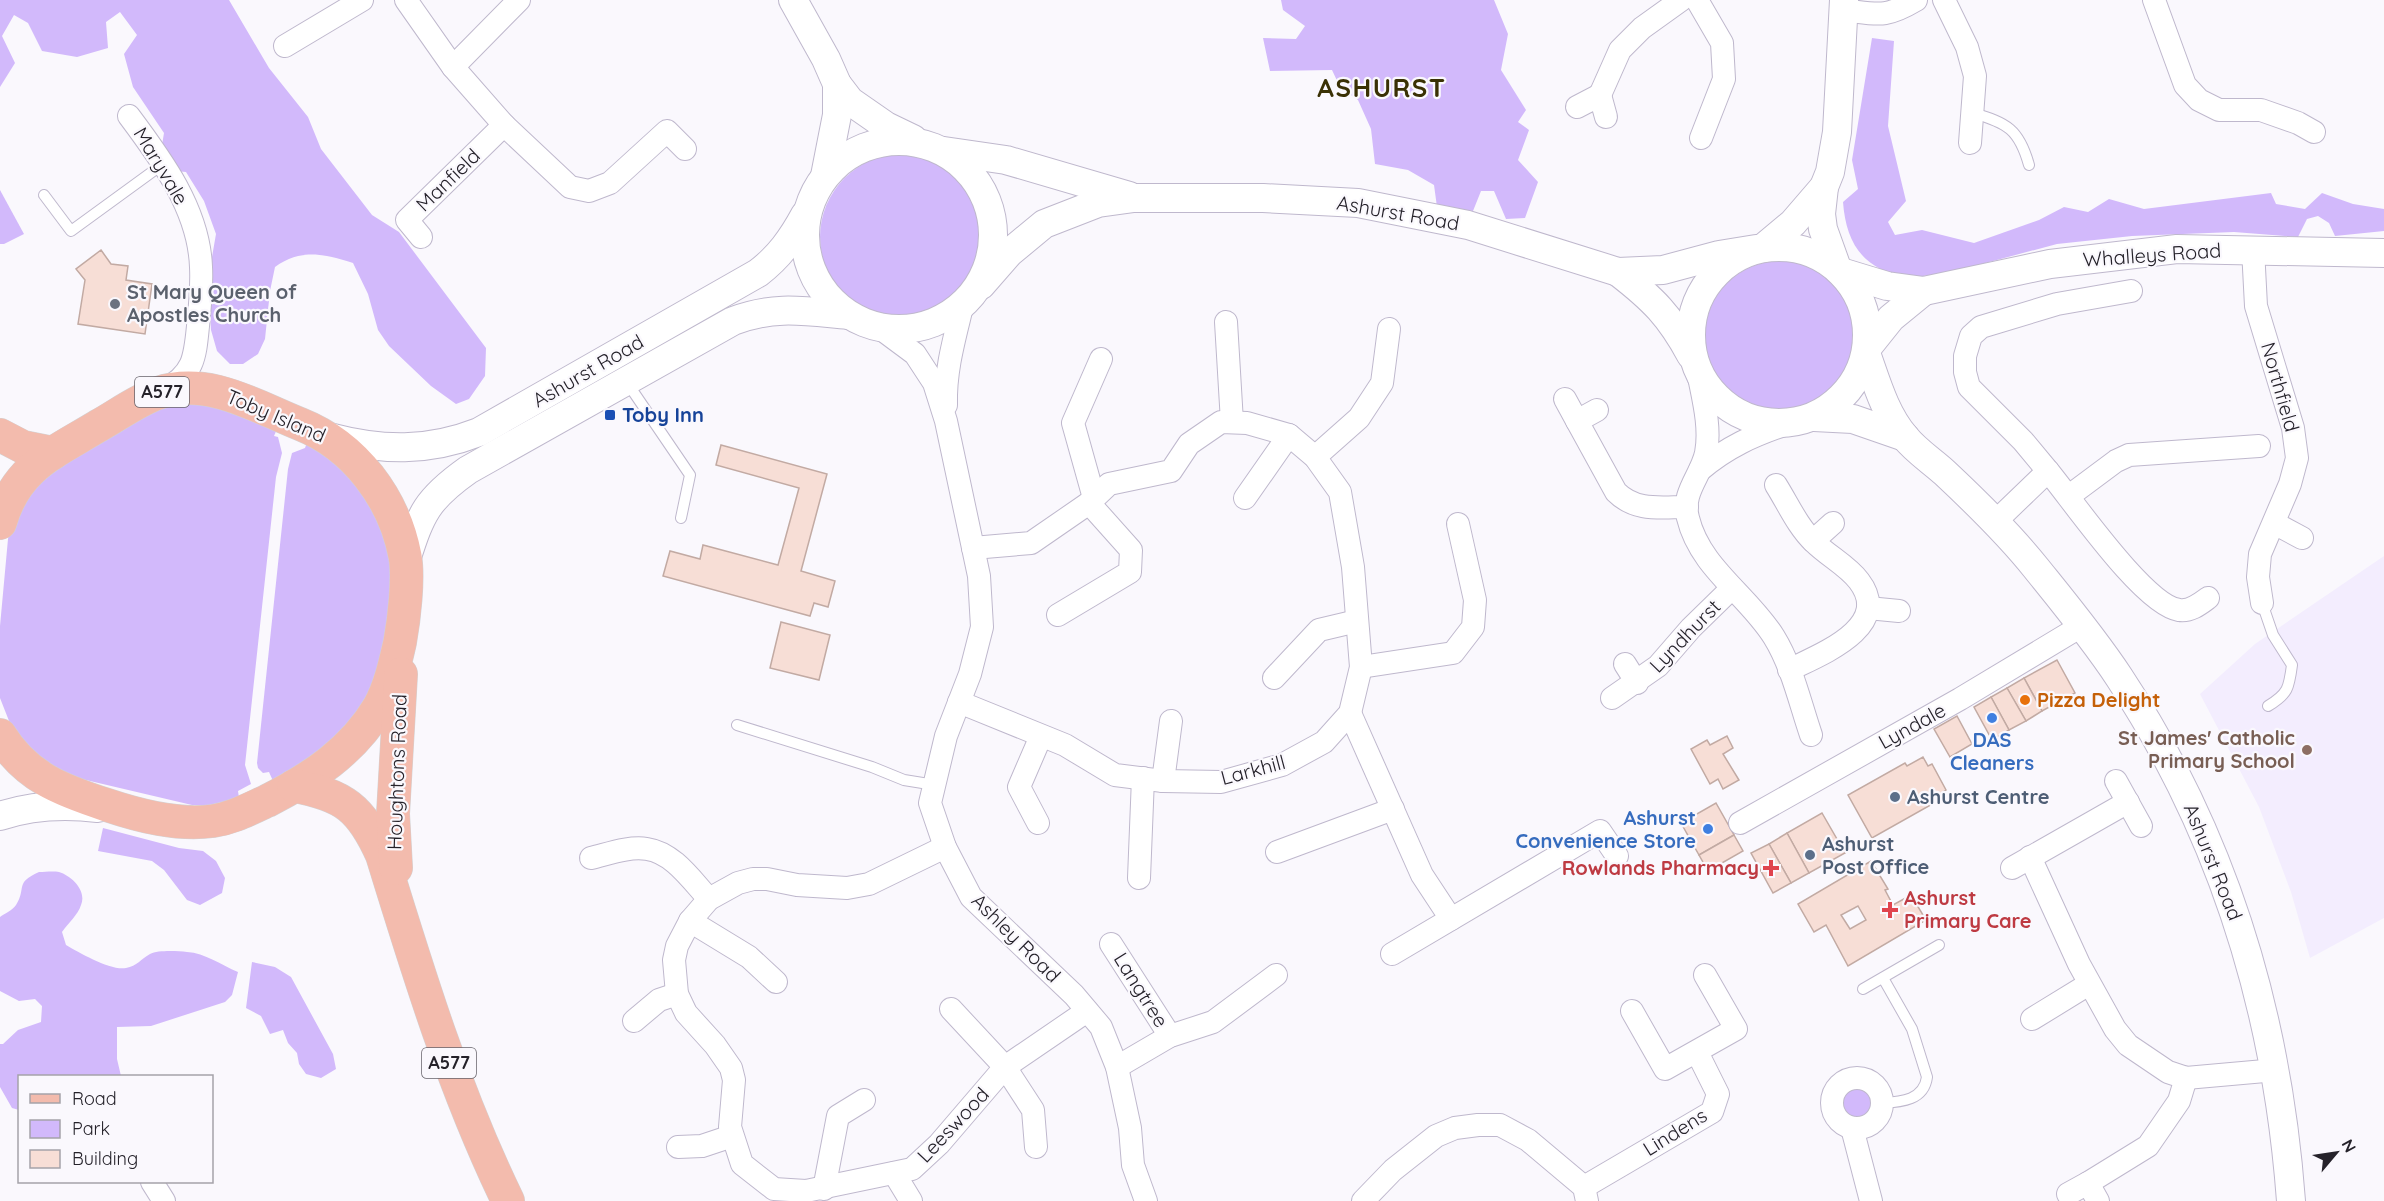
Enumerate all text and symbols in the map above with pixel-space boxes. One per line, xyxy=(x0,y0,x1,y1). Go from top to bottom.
district label: ASHURST xyxy=(1317,71,1447,104)
street label: Maryvale xyxy=(129,122,194,209)
street label: Manfield xyxy=(410,143,485,216)
street label: Ashurst Road xyxy=(1335,189,1461,236)
street label: Whalleys Road xyxy=(2082,237,2222,272)
place label: St Mary Queen of Apostles Church xyxy=(127,279,297,327)
marker: St Mary Queen of Apostles Church xyxy=(108,297,122,311)
street label: Ashurst Road xyxy=(528,329,648,412)
street label: Northfield xyxy=(2256,339,2305,434)
road number: A577 xyxy=(135,377,189,407)
street label: Toby Island xyxy=(223,383,330,448)
place label: Toby Inn xyxy=(622,402,704,427)
marker: Toby Inn xyxy=(603,408,617,422)
street label: Lyndhurst xyxy=(1644,594,1726,677)
place label: Pizza Delight xyxy=(2037,687,2160,712)
street label: Houghtons Road xyxy=(381,693,412,851)
marker: Pizza Delight xyxy=(2018,693,2032,707)
street label: Lyndale xyxy=(1874,697,1950,754)
marker: DAS Cleaners xyxy=(1985,711,1999,725)
place label: St James' Catholic Primary School xyxy=(2118,725,2295,773)
place label: DAS Cleaners xyxy=(1950,727,2034,775)
marker: St James' Catholic Primary School xyxy=(2300,743,2314,757)
street label: Larkhill xyxy=(1218,749,1288,790)
place label: Ashurst Centre xyxy=(1907,784,2049,809)
marker: Ashurst Centre xyxy=(1888,790,1902,804)
street label: Ashurst Road xyxy=(2179,800,2248,924)
place label: Ashurst Convenience Store xyxy=(1516,805,1696,853)
marker: Ashurst Convenience Store xyxy=(1701,822,1715,836)
place label: Ashurst Post Office xyxy=(1822,831,1929,879)
marker: Ashurst Post Office xyxy=(1803,848,1817,862)
place label: Rowlands Pharmacy xyxy=(1562,855,1759,880)
marker: Rowlands Pharmacy xyxy=(1764,861,1778,875)
place label: Ashurst Primary Care xyxy=(1904,885,2032,933)
street label: Ashley Road xyxy=(967,888,1066,987)
marker: Ashurst Primary Care xyxy=(1881,901,1899,919)
street label: Langtree xyxy=(1109,948,1174,1032)
road number: A577 xyxy=(422,1048,476,1078)
legend xyxy=(18,1075,213,1183)
street label: Leeswood xyxy=(911,1082,994,1168)
text: Road xyxy=(72,1087,117,1110)
street label: Lindens xyxy=(1638,1102,1711,1161)
text: Park xyxy=(72,1117,110,1140)
north arrow xyxy=(2306,1123,2366,1183)
text: N xyxy=(2338,1136,2361,1156)
text: Building xyxy=(72,1147,138,1170)

